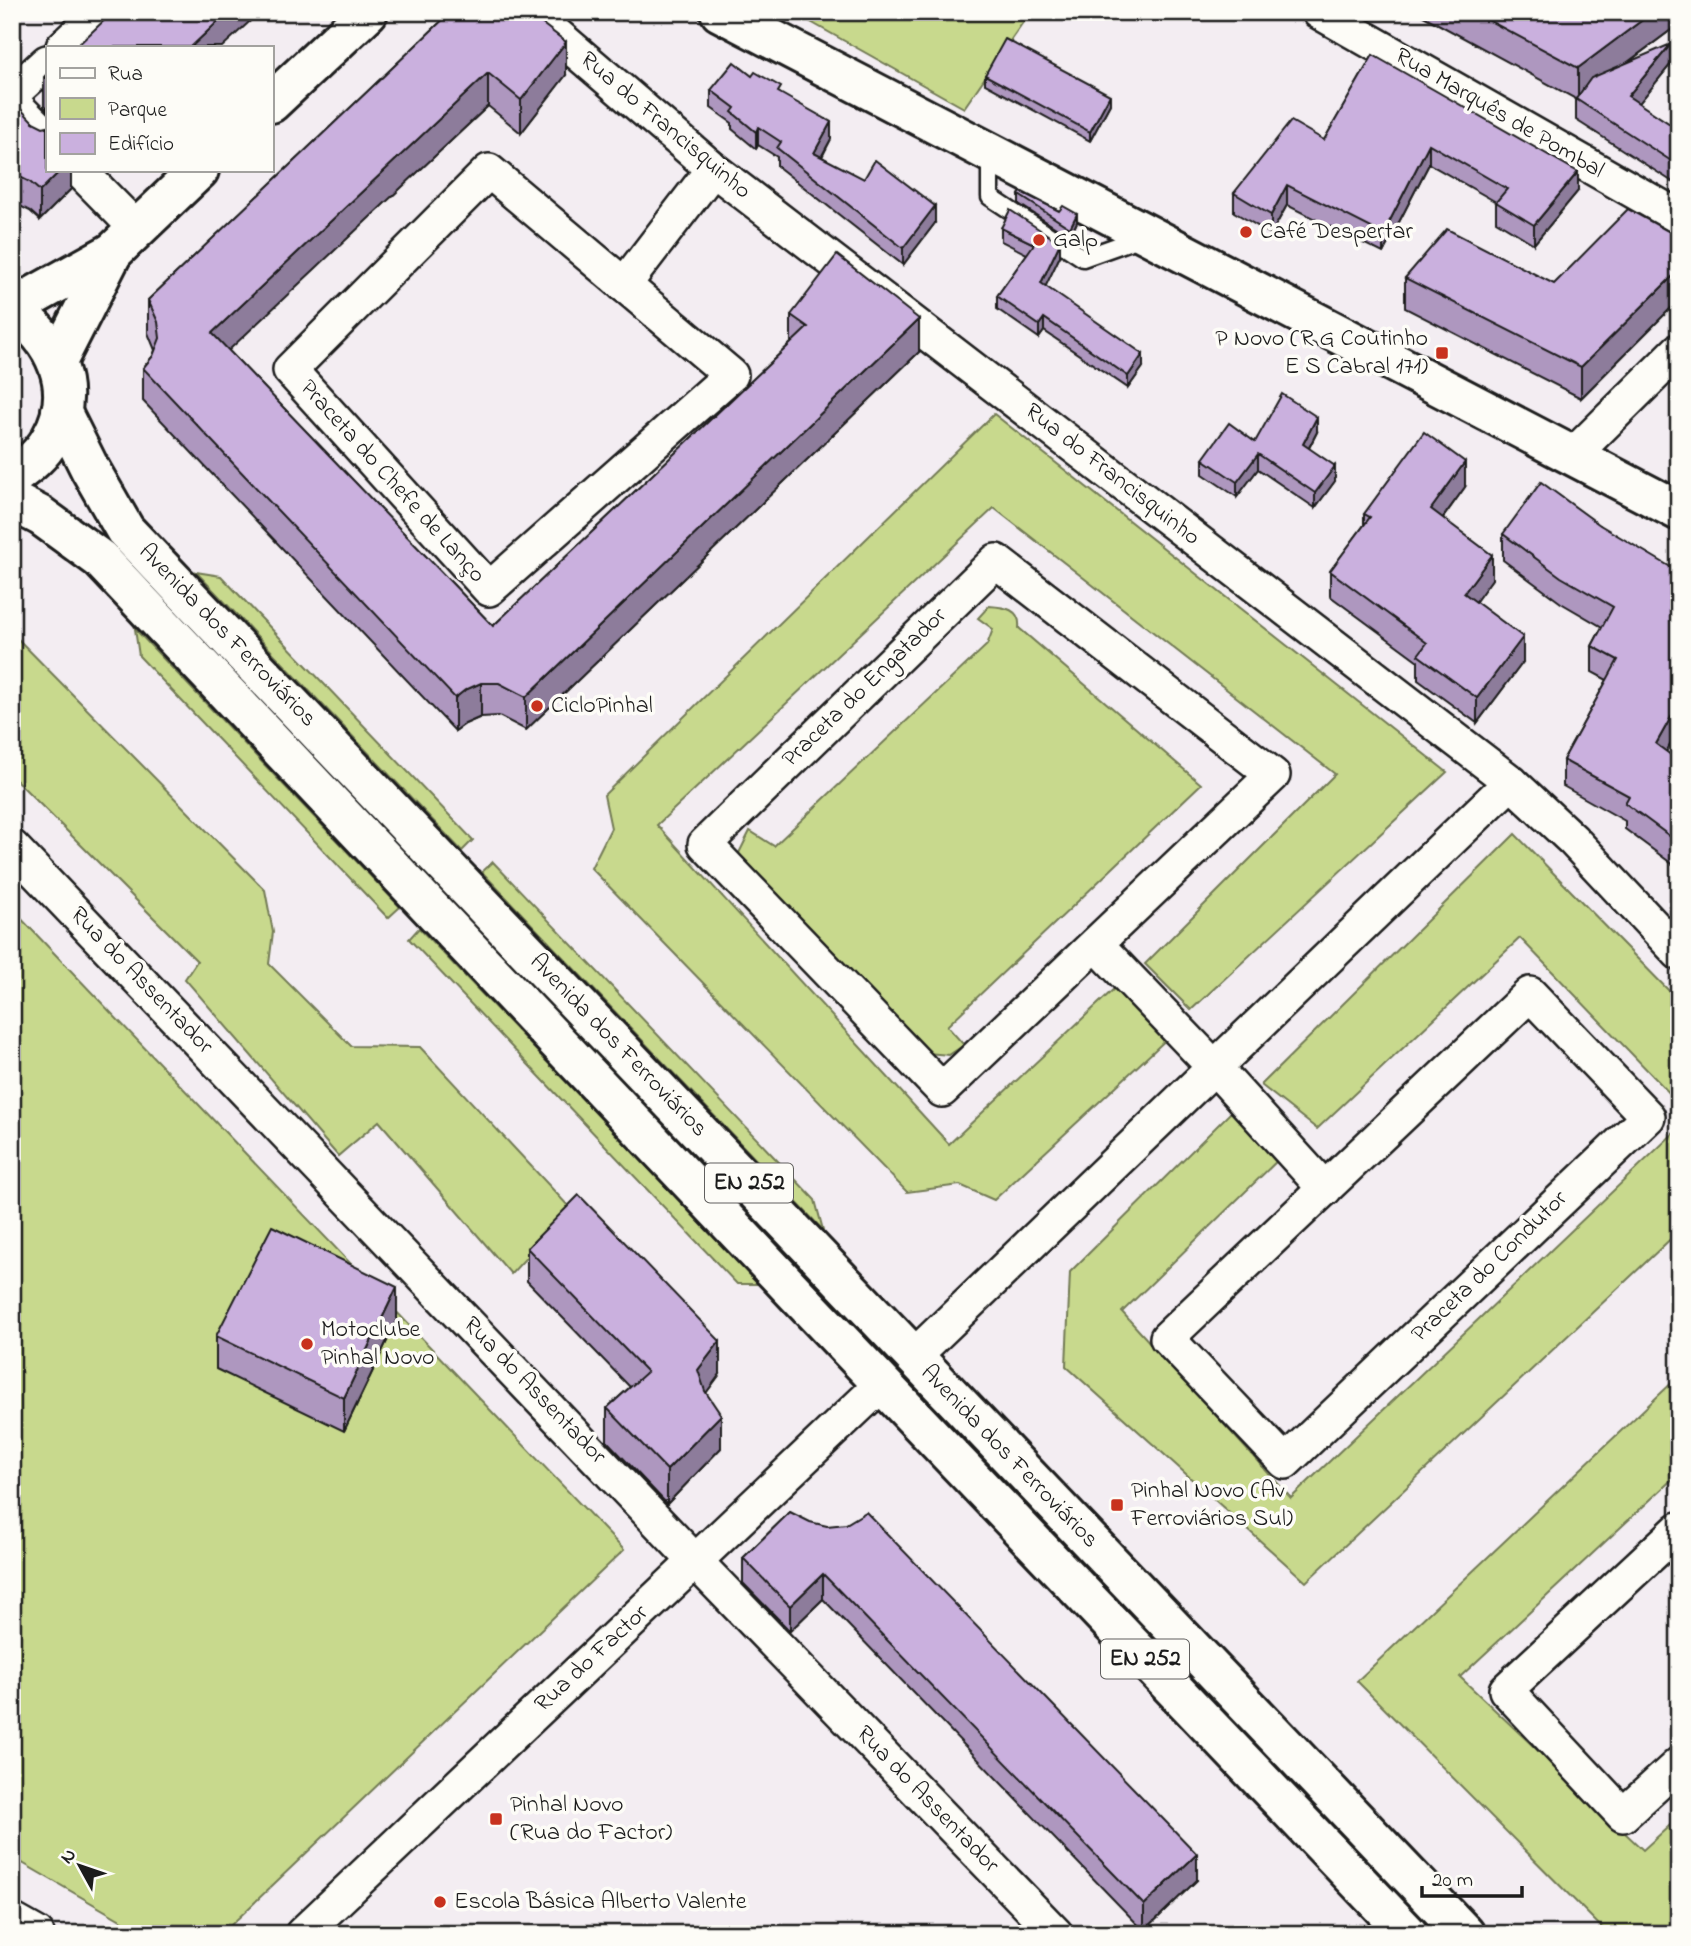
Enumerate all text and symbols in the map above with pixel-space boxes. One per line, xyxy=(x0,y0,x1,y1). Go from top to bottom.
street label: Rua Marquês de Pombal xyxy=(1388,40,1610,188)
street label: Rua do Francisquinho xyxy=(572,44,758,208)
legend xyxy=(46,46,273,172)
text: Rua xyxy=(108,60,143,90)
text: Parque xyxy=(108,96,167,126)
text: Edifício xyxy=(108,130,174,160)
place label: Café Despertar xyxy=(1260,215,1413,250)
place label: Galp xyxy=(1053,223,1098,258)
marker: Café Despertar xyxy=(1238,224,1254,240)
marker: Galp xyxy=(1031,232,1047,248)
place label: P Novo (R G Coutinho E S Cabral 171) xyxy=(1215,322,1428,385)
marker: P Novo (R G Coutinho E S Cabral 171) xyxy=(1434,345,1450,361)
street label: Praceta do Chefe de Lanço xyxy=(291,372,493,592)
street label: Rua do Francisquinho xyxy=(1017,395,1207,555)
street label: Avenida dos Ferroviários xyxy=(130,536,324,736)
street label: Praceta do Engatador xyxy=(774,599,956,776)
place label: CicloPinhal xyxy=(551,689,653,724)
marker: CicloPinhal xyxy=(529,698,545,714)
street label: Rua do Assentador xyxy=(61,899,221,1063)
street label: Avenida dos Ferroviários xyxy=(521,946,715,1146)
road number: EN 252 xyxy=(705,1164,793,1202)
street label: Praceta do Condutor xyxy=(1404,1183,1577,1351)
street label: Rua do Assentador xyxy=(454,1309,614,1473)
place label: Motoclube Pinhal Novo xyxy=(321,1313,434,1376)
marker: Motoclube Pinhal Novo xyxy=(299,1336,315,1352)
street label: Avenida dos Ferroviários xyxy=(912,1357,1106,1557)
place label: Pinhal Novo (Av Ferroviários Sul) xyxy=(1130,1474,1293,1537)
marker: Pinhal Novo (Av Ferroviários Sul) xyxy=(1109,1497,1125,1513)
street label: Rua do Factor xyxy=(527,1596,657,1721)
road number: EN 252 xyxy=(1101,1640,1189,1678)
street label: Rua do Assentador xyxy=(847,1718,1007,1882)
place label: Pinhal Novo (Rua do Factor) xyxy=(510,1788,672,1851)
marker: Pinhal Novo (Rua do Factor) xyxy=(488,1811,504,1827)
north arrow xyxy=(46,1830,116,1900)
text: N xyxy=(54,1843,83,1870)
scale bar xyxy=(1422,1855,1521,1899)
text: 20 m xyxy=(1432,1866,1473,1896)
place label: Escola Básica Alberto Valente xyxy=(454,1885,747,1920)
marker: Escola Básica Alberto Valente xyxy=(432,1894,448,1910)

